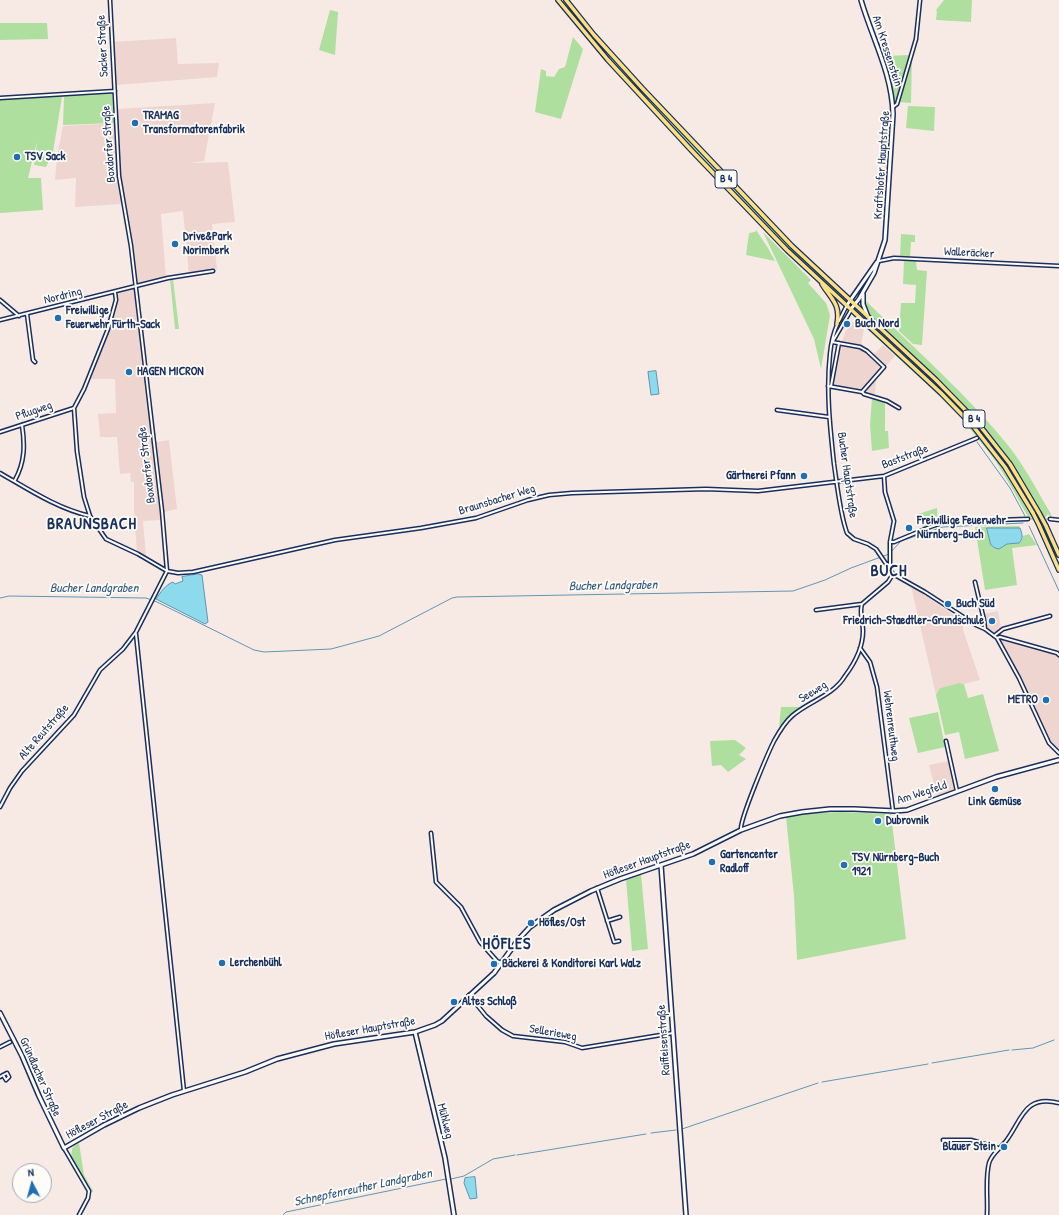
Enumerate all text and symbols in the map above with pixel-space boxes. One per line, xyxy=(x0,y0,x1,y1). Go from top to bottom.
street label: Am Kressenstein xyxy=(869,14,905,88)
street label: Sacker Straße xyxy=(94,15,112,77)
street label: Boxdorfer Straße xyxy=(99,105,119,183)
place label: TRAMAG Transformatorenfabrik xyxy=(143,109,245,137)
street label: Kraftshofer Hauptstraße xyxy=(871,110,893,220)
marker: TRAMAG Transformatorenfabrik xyxy=(130,118,140,128)
place label: TSV Sack xyxy=(25,150,65,164)
marker: TSV Sack xyxy=(12,152,22,162)
road number: B 4 xyxy=(715,170,737,188)
place label: Drive&Park Norimberk xyxy=(183,230,232,258)
marker: Drive&Park Norimberk xyxy=(170,239,180,249)
street label: Walleräcker xyxy=(943,244,995,262)
street label: Nordring xyxy=(43,284,83,308)
place label: Freiwillige Feuerwehr Fürth-Sack xyxy=(66,304,160,332)
marker: Freiwillige Feuerwehr Fürth-Sack xyxy=(53,313,63,323)
place label: Buch Nord xyxy=(855,317,899,331)
marker: Buch Nord xyxy=(842,319,852,329)
place label: HAGEN MICRON xyxy=(137,365,204,379)
marker: HAGEN MICRON xyxy=(124,367,134,377)
street label: Pflugweg xyxy=(14,398,54,424)
road number: B 4 xyxy=(963,410,985,428)
street label: Boxdorfer Straße xyxy=(135,426,159,504)
street label: Bucher Hauptstraße xyxy=(834,431,860,519)
street label: Baststraße xyxy=(880,442,930,472)
place label: Gärtnerei Pfann xyxy=(726,469,796,483)
marker: Gärtnerei Pfann xyxy=(799,471,809,481)
street label: Braunsbacher Weg xyxy=(457,482,537,518)
place label: Freiwillige Feuerwehr Nürnberg-Buch xyxy=(917,514,1006,542)
district label: BRAUNSBACH xyxy=(47,515,137,535)
marker: Freiwillige Feuerwehr Nürnberg-Buch xyxy=(904,523,914,533)
district label: BUCH xyxy=(870,562,908,582)
water label: Bucher Landgraben xyxy=(569,577,657,595)
water label: Bucher Landgraben xyxy=(50,581,138,597)
place label: Buch Süd xyxy=(956,597,994,611)
marker: Buch Süd xyxy=(943,599,953,609)
place label: Friedrich-Staedtler-Grundschule xyxy=(843,614,984,628)
marker: Friedrich-Staedtler-Grundschule xyxy=(987,616,997,626)
street label: Seeweg xyxy=(796,678,830,706)
street label: Wehrenreuthweg xyxy=(880,690,902,762)
place label: METRO xyxy=(1008,693,1038,707)
marker: METRO xyxy=(1041,695,1051,705)
street label: Alte Reutstraße xyxy=(16,701,72,763)
street label: Am Wegfeld xyxy=(895,778,949,808)
marker: Link Gemüse xyxy=(990,784,1000,794)
place label: Link Gemüse xyxy=(968,795,1022,809)
place label: Dubrovnik xyxy=(886,814,929,828)
marker: Dubrovnik xyxy=(873,816,883,826)
street label: Höfleser Hauptstraße xyxy=(601,838,693,882)
place label: Gartencenter Radloff xyxy=(720,848,778,876)
place label: TSV Nürnberg-Buch 1921 xyxy=(852,851,939,879)
marker: Gartencenter Radloff xyxy=(707,857,717,867)
marker: TSV Nürnberg-Buch 1921 xyxy=(839,860,849,870)
place label: Höfles/Ost xyxy=(539,916,585,930)
marker: Höfles/Ost xyxy=(526,918,536,928)
district label: HÖFLES xyxy=(483,935,531,955)
place label: Lerchenbühl xyxy=(230,956,282,970)
place label: Bäckerei & Konditorei Karl Walz xyxy=(502,957,641,971)
marker: Lerchenbühl xyxy=(217,958,227,968)
marker: Bäckerei & Konditorei Karl Walz xyxy=(489,959,499,969)
place label: Altes Schloß xyxy=(462,995,517,1009)
marker: Altes Schloß xyxy=(449,997,459,1007)
street label: Raiffeisenstraße xyxy=(654,1004,674,1076)
street label: Höfleser Hauptstraße xyxy=(324,1014,416,1044)
street label: Sellerieweg xyxy=(528,1022,578,1044)
street label: Gründlacher Straße xyxy=(16,1035,64,1119)
street label: Höfleser Straße xyxy=(63,1098,131,1142)
street label: Mühlweg xyxy=(434,1102,456,1140)
place label: Blauer Stein xyxy=(943,1140,996,1154)
marker: Blauer Stein xyxy=(999,1142,1009,1152)
north arrow xyxy=(12,1163,52,1203)
text: N xyxy=(27,1165,34,1179)
water label: Schnepfenreuther Landgraben xyxy=(293,1166,433,1210)

